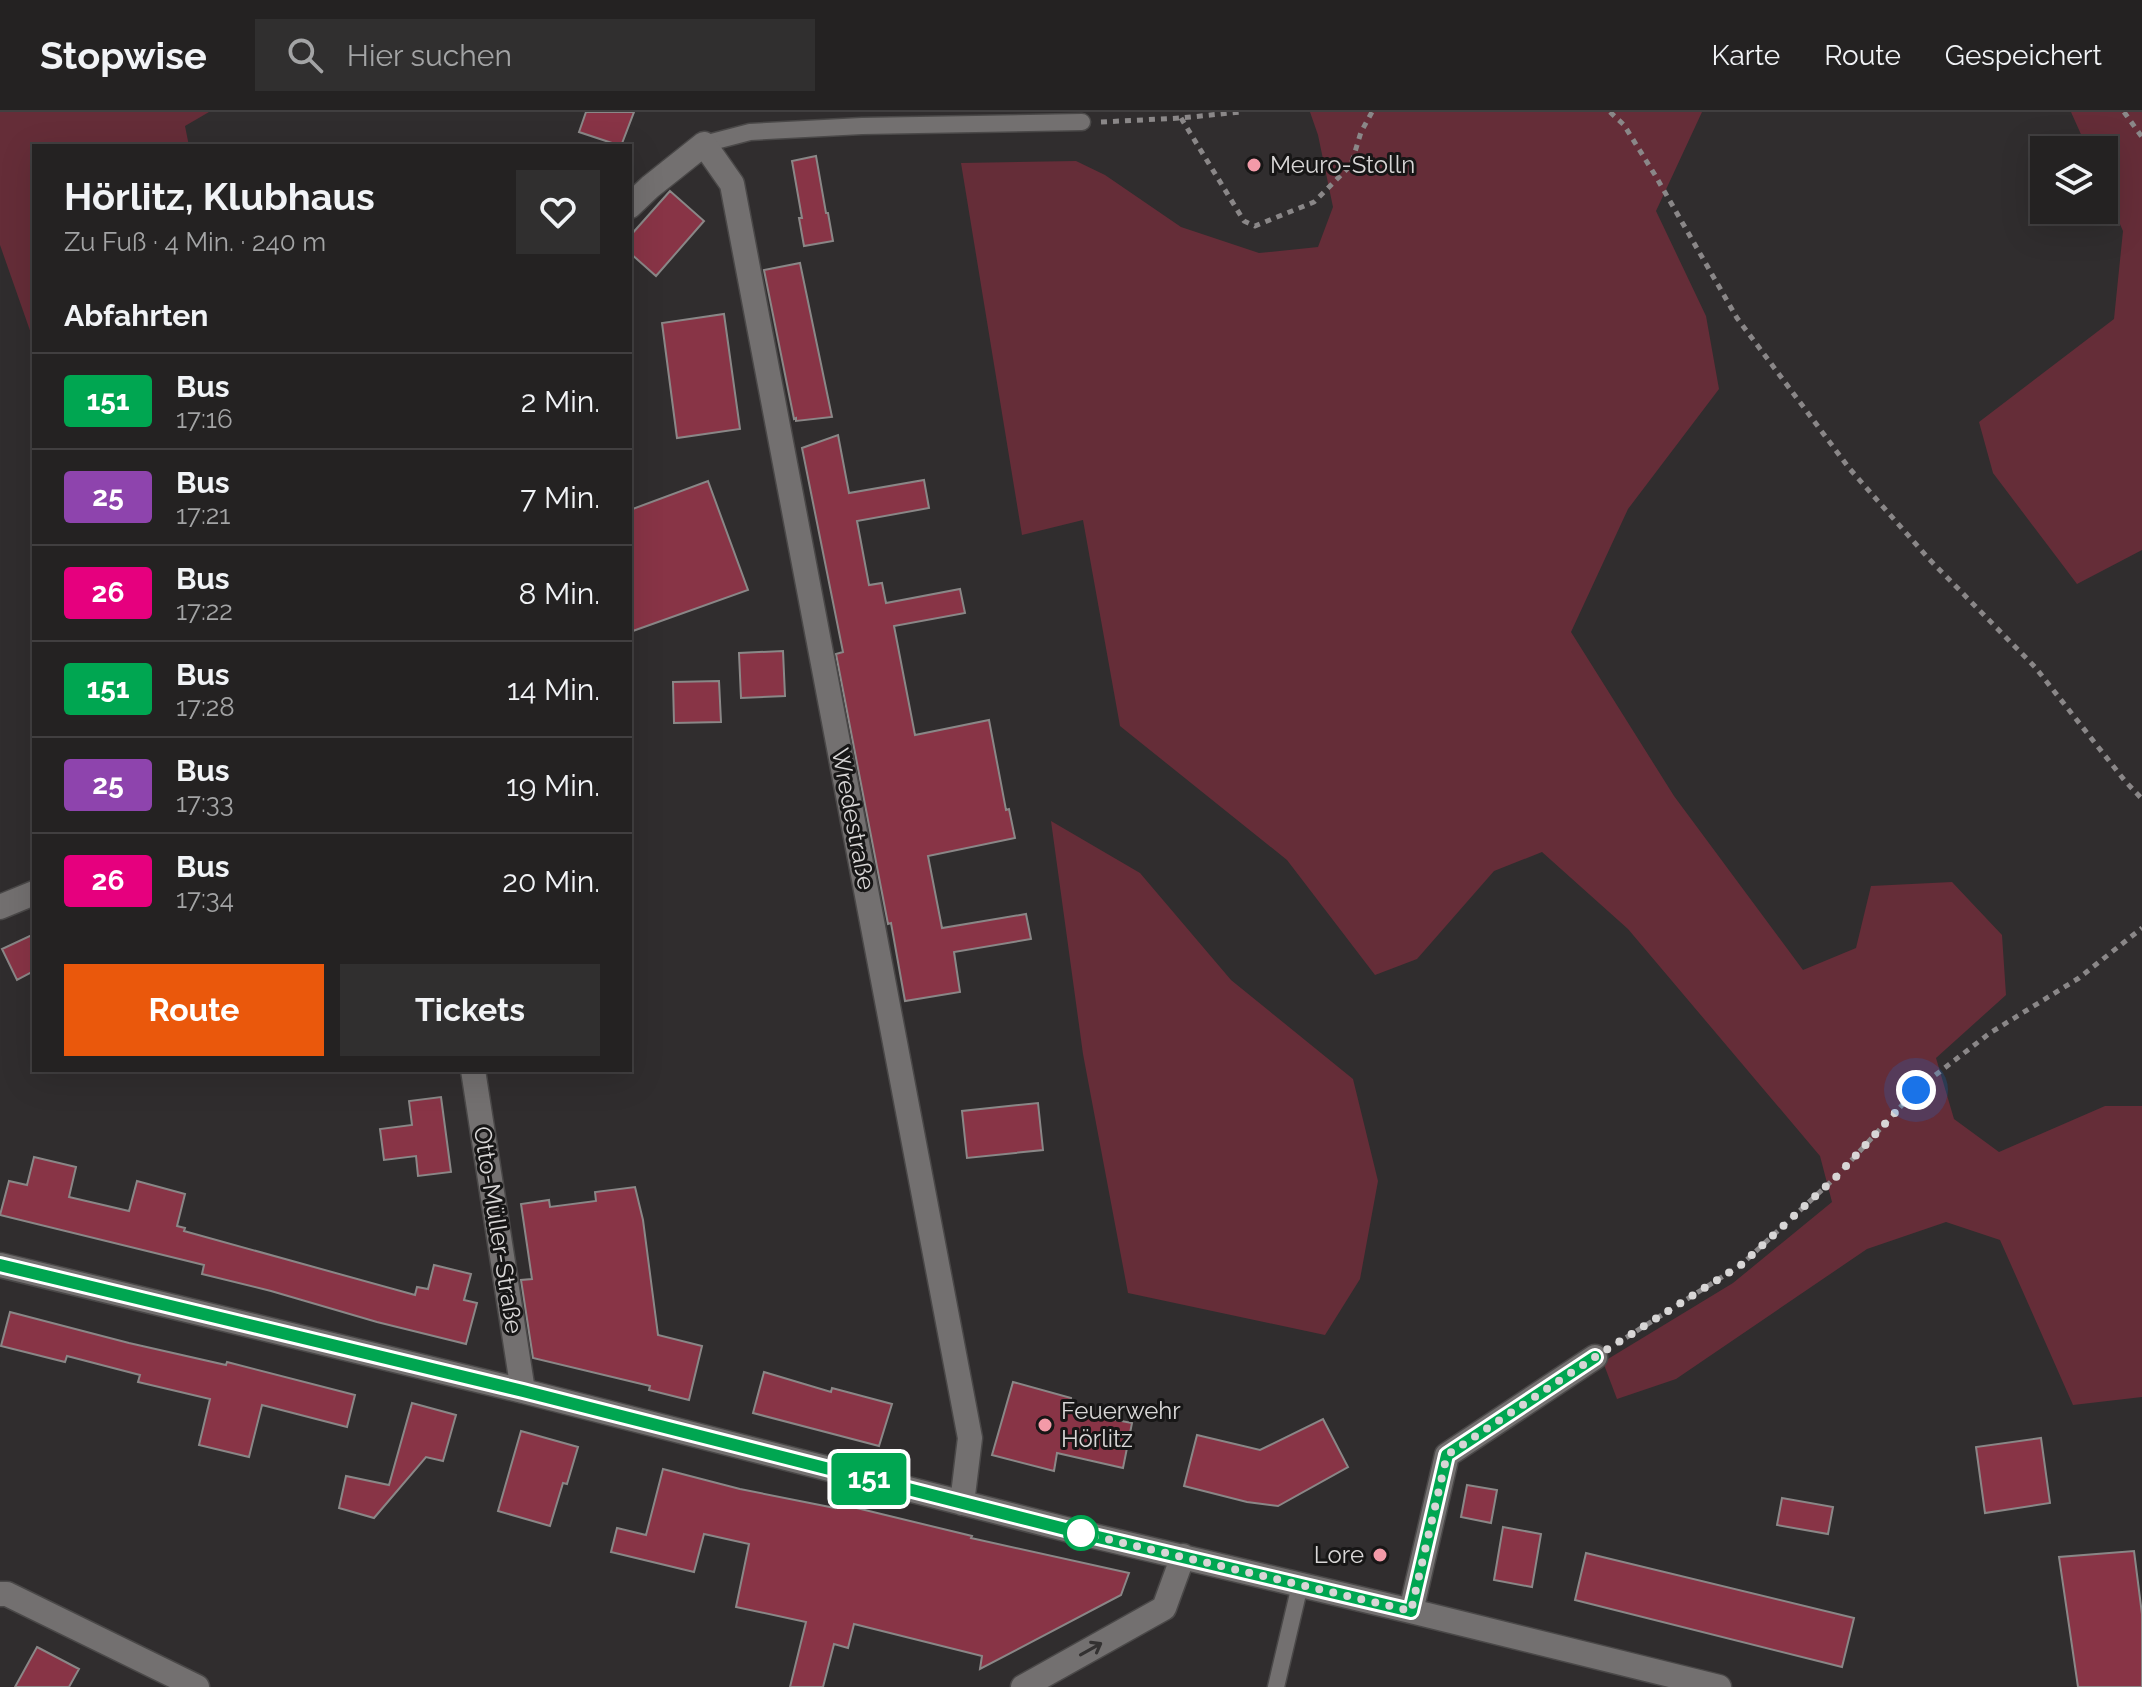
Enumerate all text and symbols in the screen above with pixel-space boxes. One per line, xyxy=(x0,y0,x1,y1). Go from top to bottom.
search box xyxy=(255,19,815,91)
text: Stopwise xyxy=(40,33,207,78)
icon: search xyxy=(283,33,327,77)
text: Hier suchen xyxy=(347,38,512,73)
text: Karte xyxy=(1711,39,1780,72)
text: Route xyxy=(1824,39,1901,72)
text: Gespeichert xyxy=(1945,39,2102,72)
map controls xyxy=(2030,136,2118,224)
button: layers xyxy=(2030,136,2118,224)
place label: Meuro-Stolln xyxy=(1270,150,1415,179)
marker: Meuro-Stolln xyxy=(1245,156,1263,174)
button: heart xyxy=(516,170,600,254)
text: Hörlitz, Klubhaus xyxy=(64,174,375,219)
text: Zu Fuß · 4 Min. · 240 m xyxy=(64,227,326,257)
text: Abfahrten xyxy=(64,298,208,333)
text: Bus xyxy=(176,369,230,404)
text: 151 xyxy=(86,384,130,417)
text: 2 Min. xyxy=(521,384,600,419)
text: 17:16 xyxy=(176,404,233,434)
text: Bus xyxy=(176,465,230,500)
text: 25 xyxy=(92,480,124,513)
text: 7 Min. xyxy=(520,480,600,515)
text: 17:21 xyxy=(176,500,230,530)
text: Bus xyxy=(176,561,230,596)
text: 26 xyxy=(92,576,124,609)
text: 8 Min. xyxy=(519,576,600,611)
text: 17:22 xyxy=(176,596,233,626)
text: Bus xyxy=(176,657,230,692)
text: 151 xyxy=(86,672,130,705)
text: 14 Min. xyxy=(507,672,600,707)
text: 17:28 xyxy=(176,692,235,722)
street label: Wredestraße xyxy=(826,746,881,892)
text: Bus xyxy=(176,753,230,788)
text: 25 xyxy=(92,768,124,801)
text: 19 Min. xyxy=(506,768,600,803)
text: 17:33 xyxy=(176,788,234,818)
text: Bus xyxy=(176,849,230,884)
text: 26 xyxy=(92,864,124,897)
text: 20 Min. xyxy=(502,864,600,899)
text: 17:34 xyxy=(176,884,234,914)
button: Route xyxy=(64,964,324,1056)
button: Tickets xyxy=(340,964,600,1056)
your location xyxy=(1896,1070,1936,1110)
street label: Otto-Müller-Straße xyxy=(468,1124,529,1336)
place label: Feuerwehr Hörlitz xyxy=(1061,1396,1181,1453)
marker: Feuerwehr Hörlitz xyxy=(1036,1416,1054,1434)
line badge: 151 xyxy=(823,1453,915,1505)
text: 151 xyxy=(847,1462,891,1495)
unlabelled marker xyxy=(1064,1516,1098,1550)
place label: Lore xyxy=(1314,1540,1364,1569)
marker: Lore xyxy=(1371,1546,1389,1564)
one-way arrow xyxy=(1079,1641,1102,1657)

